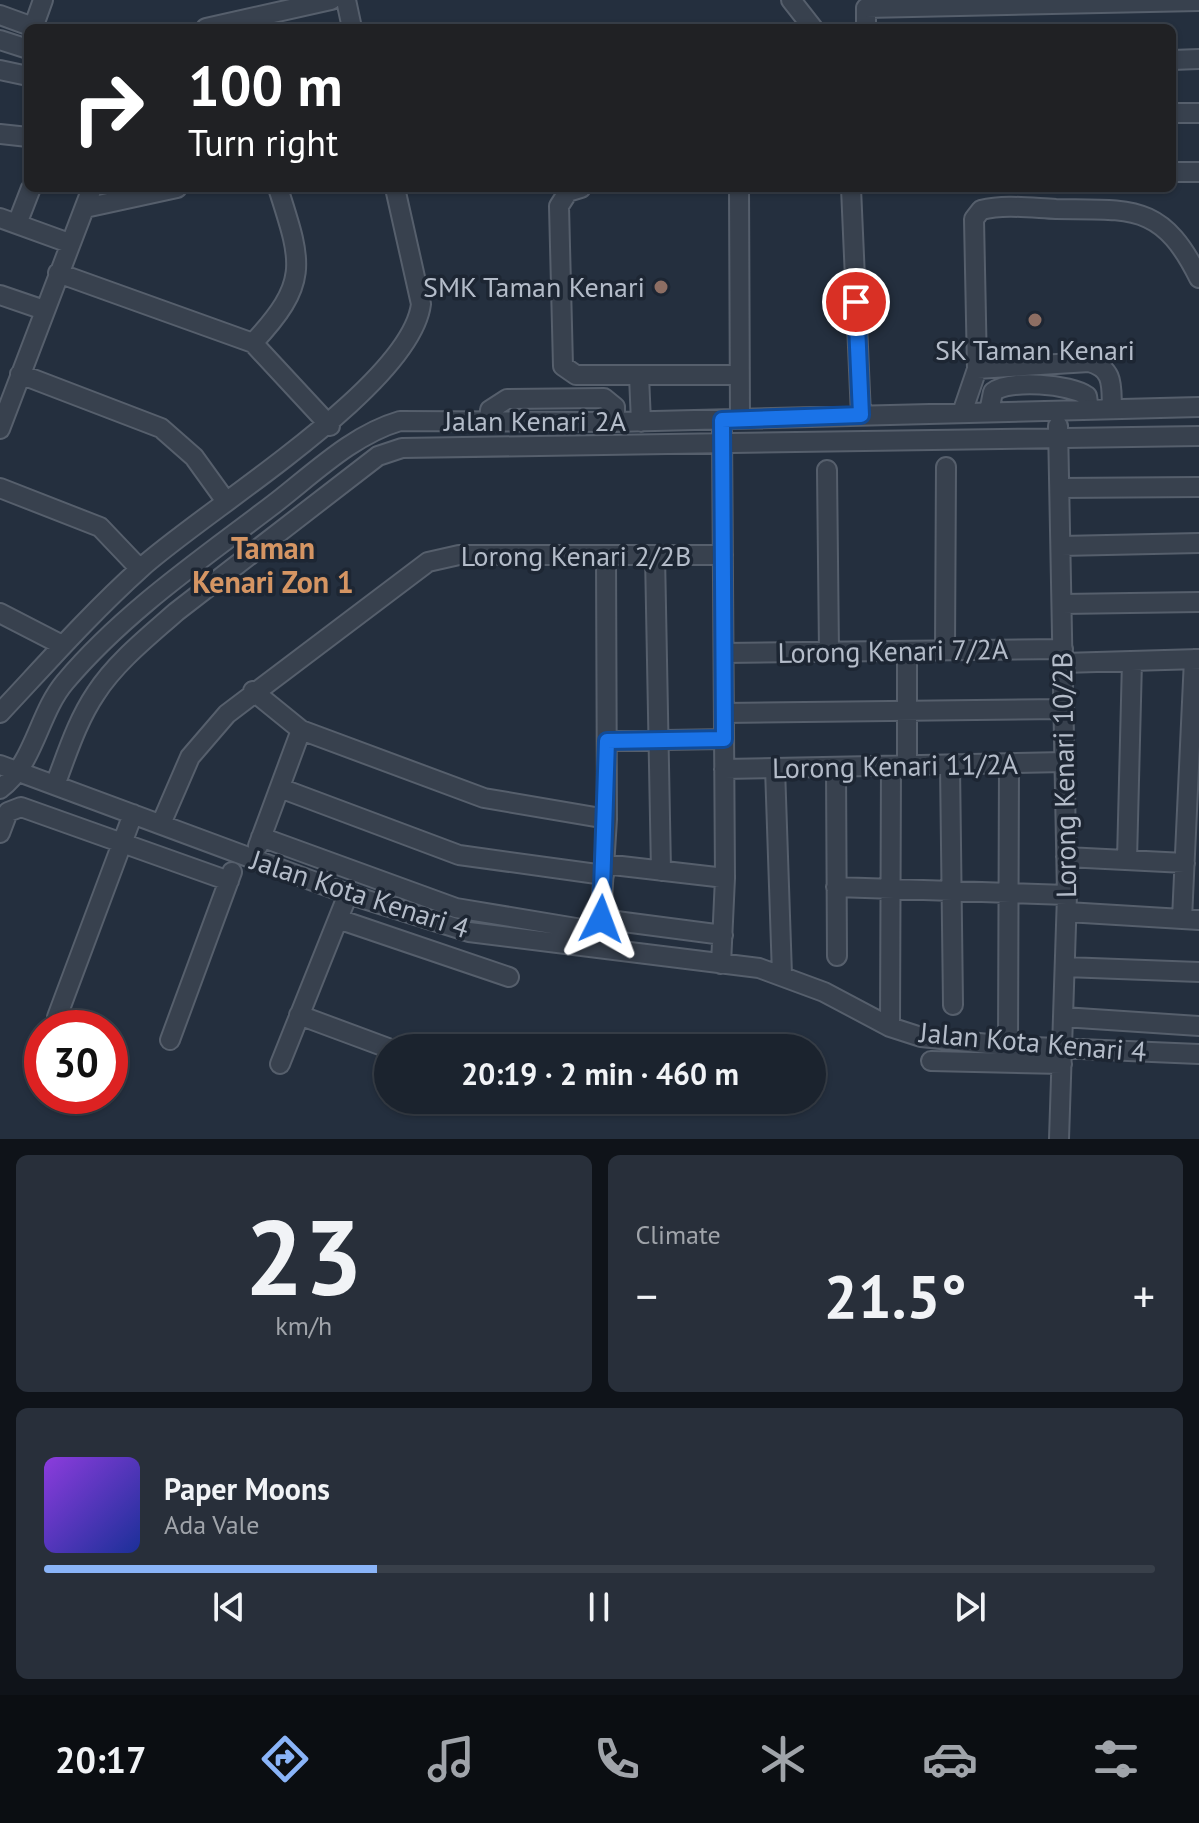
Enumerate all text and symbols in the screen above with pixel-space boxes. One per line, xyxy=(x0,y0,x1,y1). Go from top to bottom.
text: 100 m xyxy=(188,49,343,121)
icon: right xyxy=(56,56,160,160)
text: Turn right xyxy=(188,119,338,166)
place label: SMK Taman Kenari xyxy=(423,268,645,305)
pin xyxy=(822,268,890,336)
marker: SMK Taman Kenari xyxy=(652,278,670,296)
icon: arrive xyxy=(834,280,878,324)
marker: SK Taman Kenari xyxy=(1026,311,1044,329)
place label: SK Taman Kenari xyxy=(935,331,1135,368)
street label: Jalan Kenari 2A xyxy=(443,402,627,439)
district label: Taman Kenari Zon 1 xyxy=(192,528,354,601)
street label: Lorong Kenari 2/2B xyxy=(461,537,691,574)
street label: Lorong Kenari 7/2A xyxy=(777,630,1009,671)
street label: Lorong Kenari 10/2B xyxy=(1043,652,1084,898)
street label: Lorong Kenari 11/2A xyxy=(772,745,1019,786)
street label: Jalan Kota Kenari 4 xyxy=(245,840,474,946)
position arrow xyxy=(559,877,643,961)
speed limit sign: 30 xyxy=(24,1010,128,1114)
street label: Jalan Kota Kenari 4 xyxy=(917,1013,1148,1070)
text: 20:19 · 2 min · 460 m xyxy=(461,1054,739,1093)
text: 23 xyxy=(245,1189,363,1324)
text: Climate xyxy=(636,1218,721,1251)
text: 21.5° xyxy=(824,1257,967,1335)
text: − xyxy=(636,1267,658,1324)
text: + xyxy=(1133,1267,1155,1324)
text: km/h xyxy=(275,1309,332,1342)
text: Paper Moons xyxy=(164,1469,330,1508)
text: Ada Vale xyxy=(164,1508,259,1541)
icon: previous xyxy=(207,1585,251,1629)
icon: pause xyxy=(577,1585,621,1629)
icon: next xyxy=(948,1585,992,1629)
icon: directions xyxy=(257,1731,313,1787)
icon: music xyxy=(423,1731,479,1787)
icon: phone xyxy=(589,1731,645,1787)
icon: climate xyxy=(755,1731,811,1787)
icon: car xyxy=(922,1731,978,1787)
icon: filters xyxy=(1088,1731,1144,1787)
text: 20:17 xyxy=(55,1736,146,1783)

